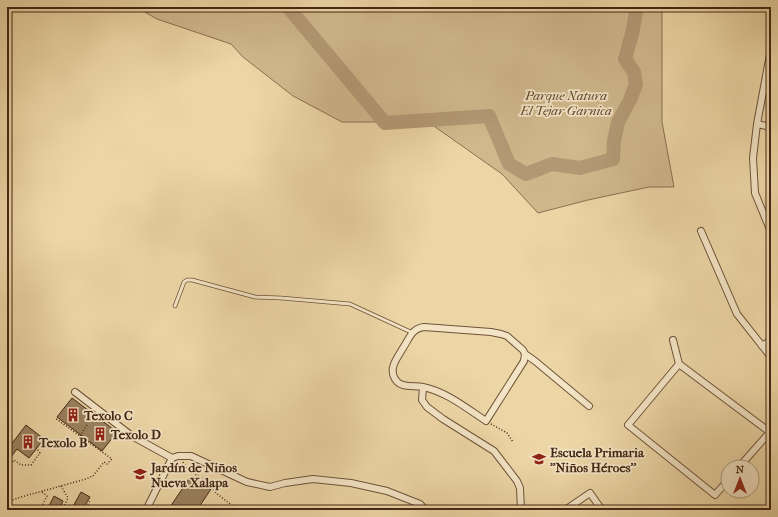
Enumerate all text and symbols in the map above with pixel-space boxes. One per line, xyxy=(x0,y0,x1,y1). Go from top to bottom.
park label: Parque Natura El Tejar Garnica xyxy=(519,88,612,118)
building icon: Texolo C xyxy=(65,407,81,423)
place label: Texolo C xyxy=(83,408,133,423)
building icon: Texolo D xyxy=(92,426,108,442)
place label: Texolo D xyxy=(110,427,161,442)
building icon: Texolo B xyxy=(20,434,36,450)
place label: Texolo B xyxy=(38,435,88,450)
place label: Escuela Primaria ''Niños Héroes'' xyxy=(549,445,645,475)
school or university icon: Escuela Primaria ''Niños Héroes'' xyxy=(531,451,547,467)
north arrow xyxy=(720,459,760,499)
place label: Jardín de Niños Nueva Xalapa xyxy=(149,460,237,491)
text: N xyxy=(736,463,745,476)
school or university icon: Jardín de Niños Nueva Xalapa xyxy=(132,466,148,482)

